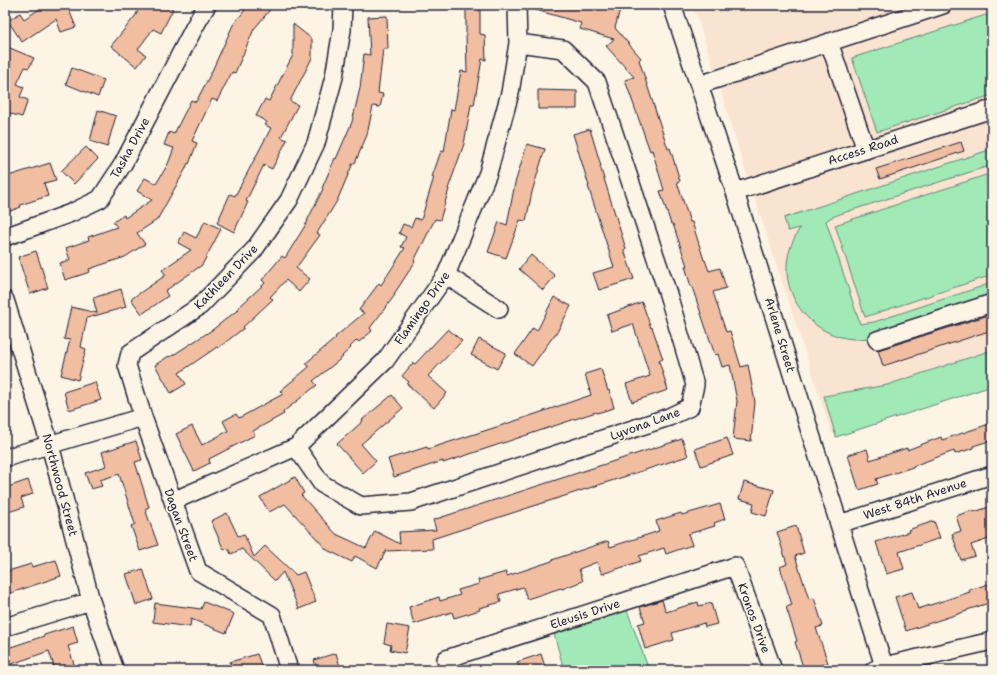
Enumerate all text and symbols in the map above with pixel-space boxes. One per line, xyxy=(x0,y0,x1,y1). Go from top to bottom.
street label: Tasha Drive xyxy=(107,114,153,181)
street label: Access Road xyxy=(826,131,900,169)
street label: Kathleen Drive xyxy=(191,241,261,313)
street label: Flamingo Drive xyxy=(391,268,453,348)
street label: Arlene Street xyxy=(761,296,799,374)
street label: Lyvona Lane xyxy=(608,404,682,444)
street label: Northwood Street xyxy=(39,432,81,538)
street label: West 84th Avenue xyxy=(861,475,969,523)
street label: Dagan Street xyxy=(160,486,202,564)
street label: Kronos Drive xyxy=(734,581,774,655)
street label: Eleusis Drive xyxy=(548,595,622,633)

